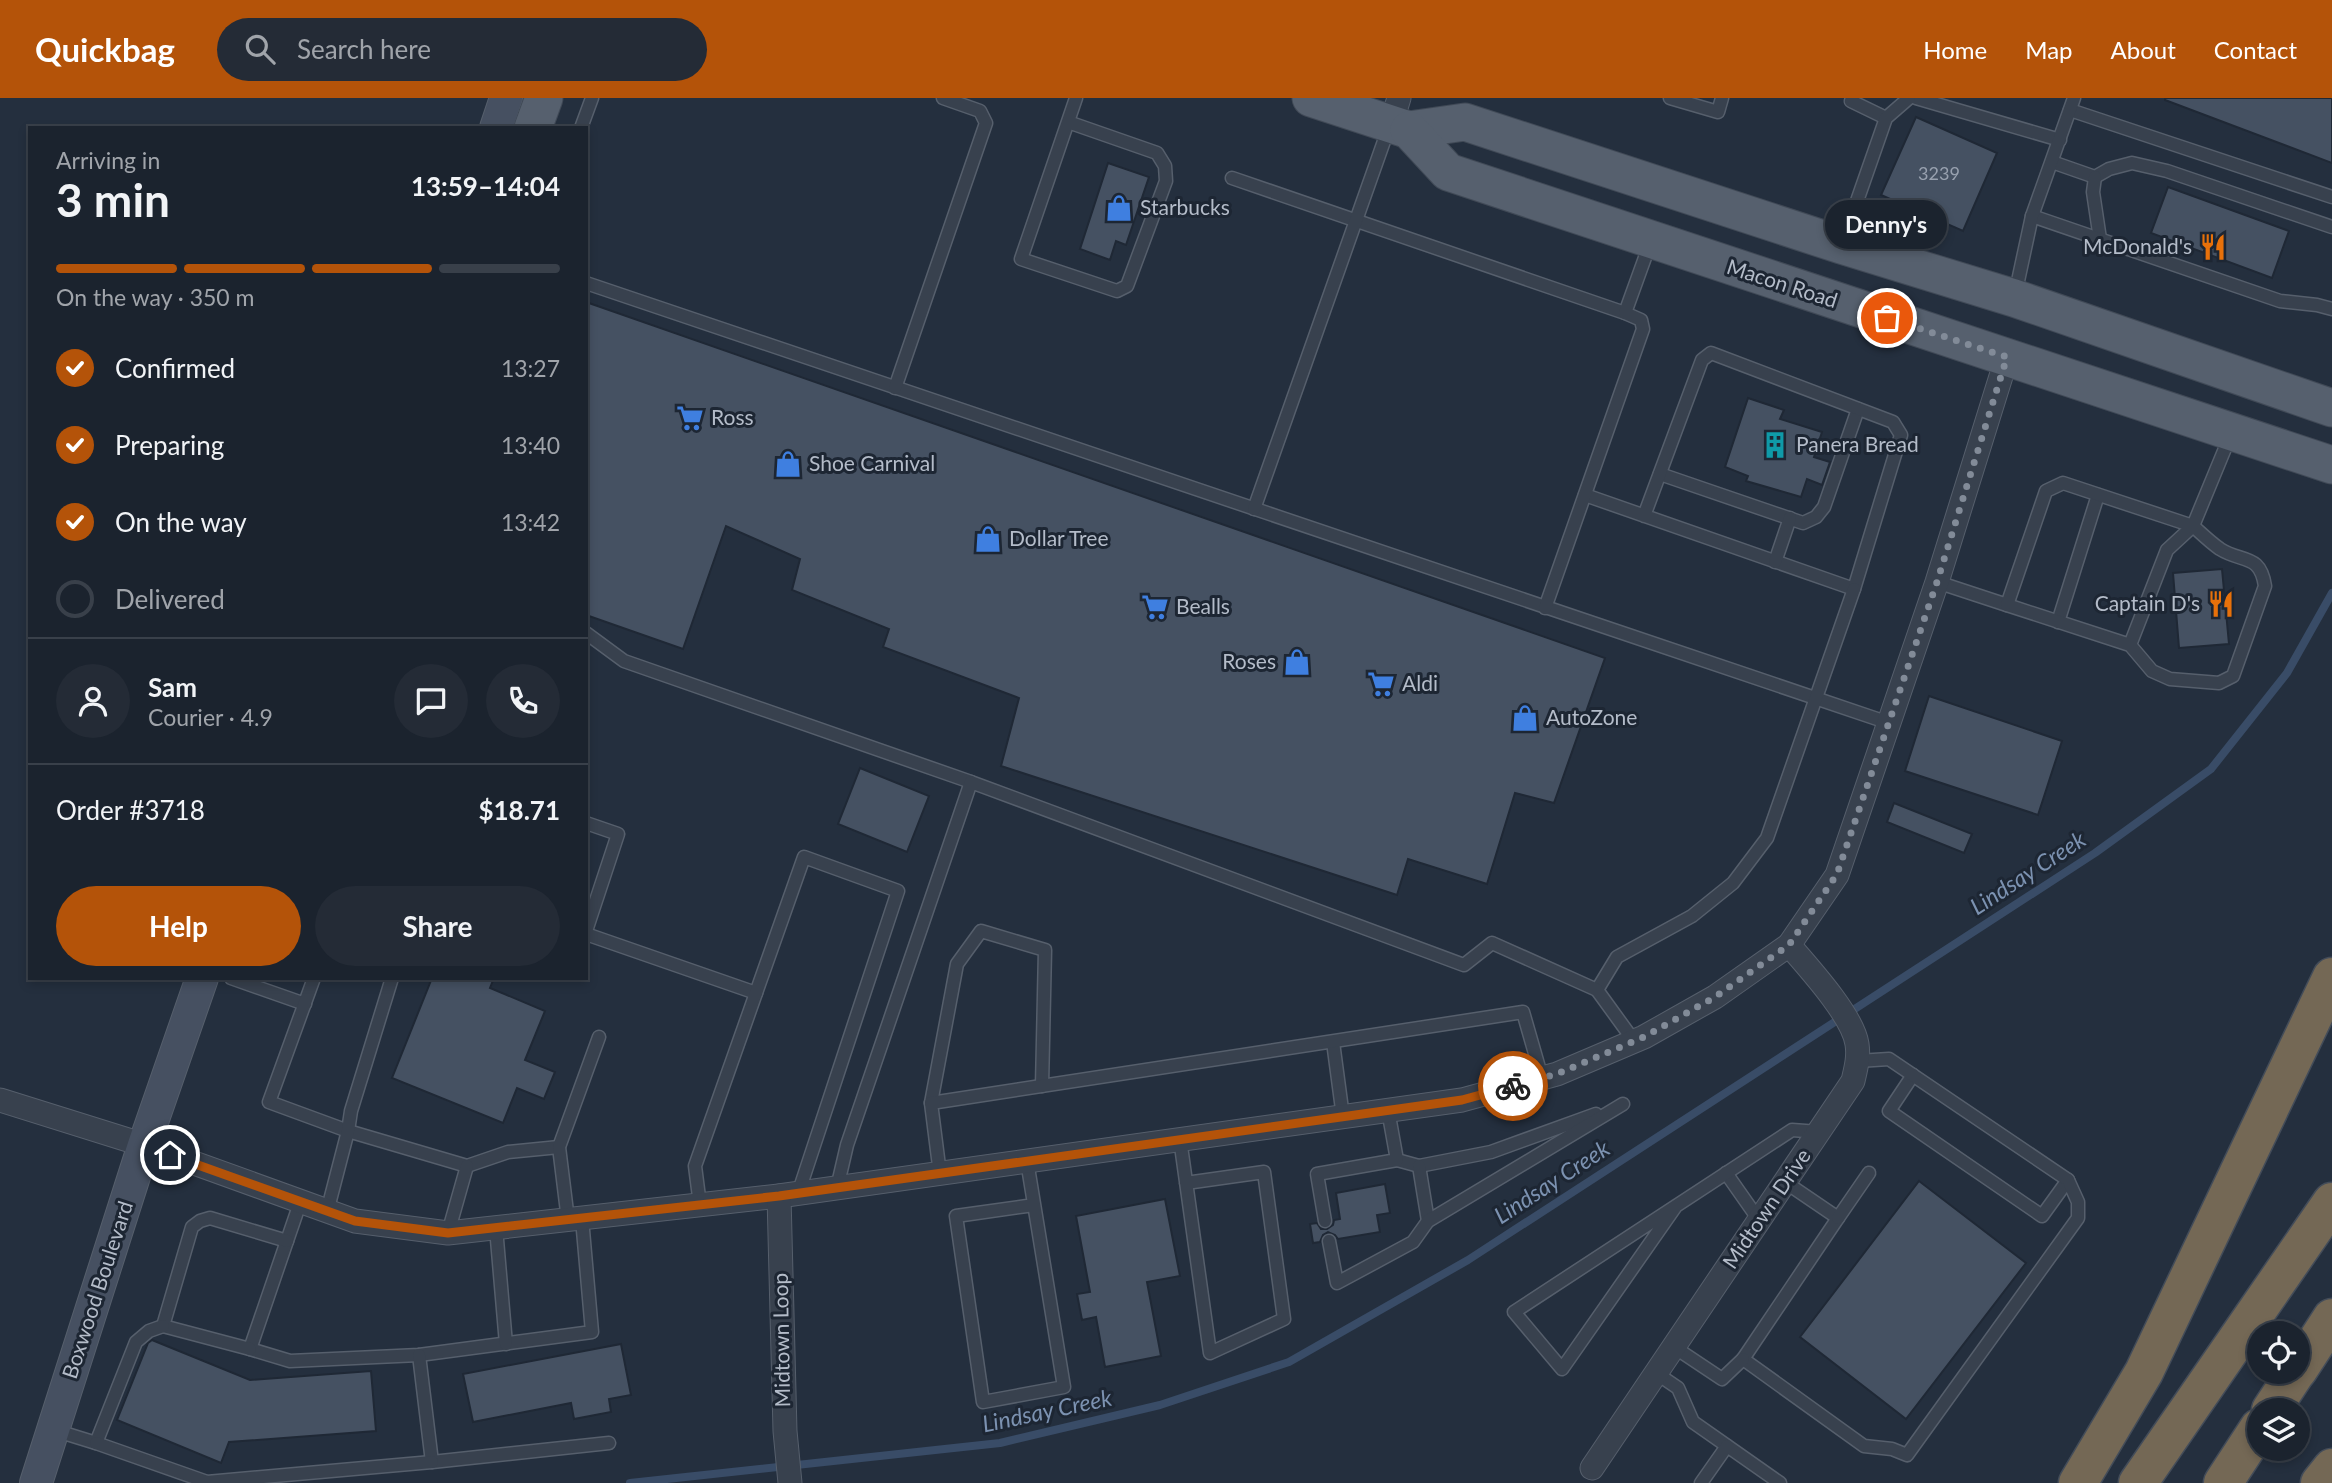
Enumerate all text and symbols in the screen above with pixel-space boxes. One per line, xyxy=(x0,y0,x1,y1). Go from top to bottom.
search box xyxy=(217,18,707,81)
text: Quickbag xyxy=(35,29,175,69)
icon: search xyxy=(241,30,279,68)
text: Search here xyxy=(297,33,431,65)
text: Home xyxy=(1923,35,1987,64)
text: Map xyxy=(2025,35,2073,64)
text: About xyxy=(2111,35,2176,64)
text: Contact xyxy=(2214,35,2297,64)
text: Arriving in xyxy=(56,146,160,174)
house number: 3239 xyxy=(1918,162,1960,184)
text: 13:59–14:04 xyxy=(411,170,560,202)
text: 3 min xyxy=(56,172,170,227)
shop icon: Starbucks xyxy=(1104,193,1134,223)
place label: Starbucks xyxy=(1140,194,1230,219)
callout: Denny's xyxy=(1826,199,1948,248)
text: Denny's xyxy=(1845,210,1927,238)
restaurant icon: McDonald's xyxy=(2198,232,2228,262)
place label: McDonald's xyxy=(2083,233,2192,258)
street label: Macon Road xyxy=(1724,253,1841,312)
text: On the way · 350 m xyxy=(56,283,255,311)
pin xyxy=(1857,288,1917,348)
icon: bag xyxy=(1868,299,1906,337)
icon: check xyxy=(56,349,94,387)
text: Confirmed xyxy=(115,352,235,384)
text: 13:27 xyxy=(501,354,560,382)
supermarket icon: Ross xyxy=(675,403,705,433)
place label: Ross xyxy=(711,404,754,429)
icon: check xyxy=(56,426,94,464)
text: Preparing xyxy=(115,429,224,461)
building icon: Panera Bread xyxy=(1760,430,1790,460)
text: 13:40 xyxy=(501,431,560,459)
place label: Panera Bread xyxy=(1796,431,1919,456)
shop icon: Shoe Carnival xyxy=(773,449,803,479)
place label: Shoe Carnival xyxy=(809,450,935,475)
icon: check xyxy=(56,503,94,541)
text: On the way xyxy=(115,506,247,538)
text: 13:42 xyxy=(501,508,560,536)
shop icon: Dollar Tree xyxy=(973,524,1003,554)
place label: Dollar Tree xyxy=(1009,525,1109,550)
text: Delivered xyxy=(115,583,225,615)
restaurant icon: Captain D's xyxy=(2206,589,2236,619)
place label: Captain D's xyxy=(2095,590,2200,615)
supermarket icon: Bealls xyxy=(1140,592,1170,622)
place label: Bealls xyxy=(1176,593,1230,618)
shop icon: Roses xyxy=(1282,647,1312,677)
place label: Roses xyxy=(1222,648,1276,673)
button: person xyxy=(56,664,130,738)
button: chat xyxy=(394,664,468,738)
button: phone xyxy=(486,664,560,738)
supermarket icon: Aldi xyxy=(1366,669,1396,699)
place label: Aldi xyxy=(1402,670,1438,695)
text: Sam xyxy=(148,671,197,703)
text: Courier · 4.9 xyxy=(148,703,273,731)
shop icon: AutoZone xyxy=(1510,703,1540,733)
place label: AutoZone xyxy=(1546,704,1637,729)
text: Order #3718 xyxy=(56,794,205,826)
text: $18.71 xyxy=(478,794,560,826)
water label: Lindsay Creek xyxy=(1965,824,2091,920)
button: Help xyxy=(56,886,301,966)
button: Share xyxy=(315,886,560,966)
courier xyxy=(1478,1051,1548,1121)
icon: bike xyxy=(1494,1067,1532,1105)
pin xyxy=(140,1125,200,1185)
water label: Lindsay Creek xyxy=(1489,1133,1615,1229)
icon: home xyxy=(151,1136,189,1174)
street label: Midtown Drive xyxy=(1717,1144,1815,1273)
street label: Boxwood Boulevard xyxy=(56,1197,137,1382)
street label: Midtown Loop xyxy=(767,1273,794,1408)
map controls xyxy=(2247,1321,2310,1461)
button: locate xyxy=(2247,1321,2310,1384)
water label: Lindsay Creek xyxy=(979,1382,1115,1437)
button: layers xyxy=(2247,1398,2310,1461)

